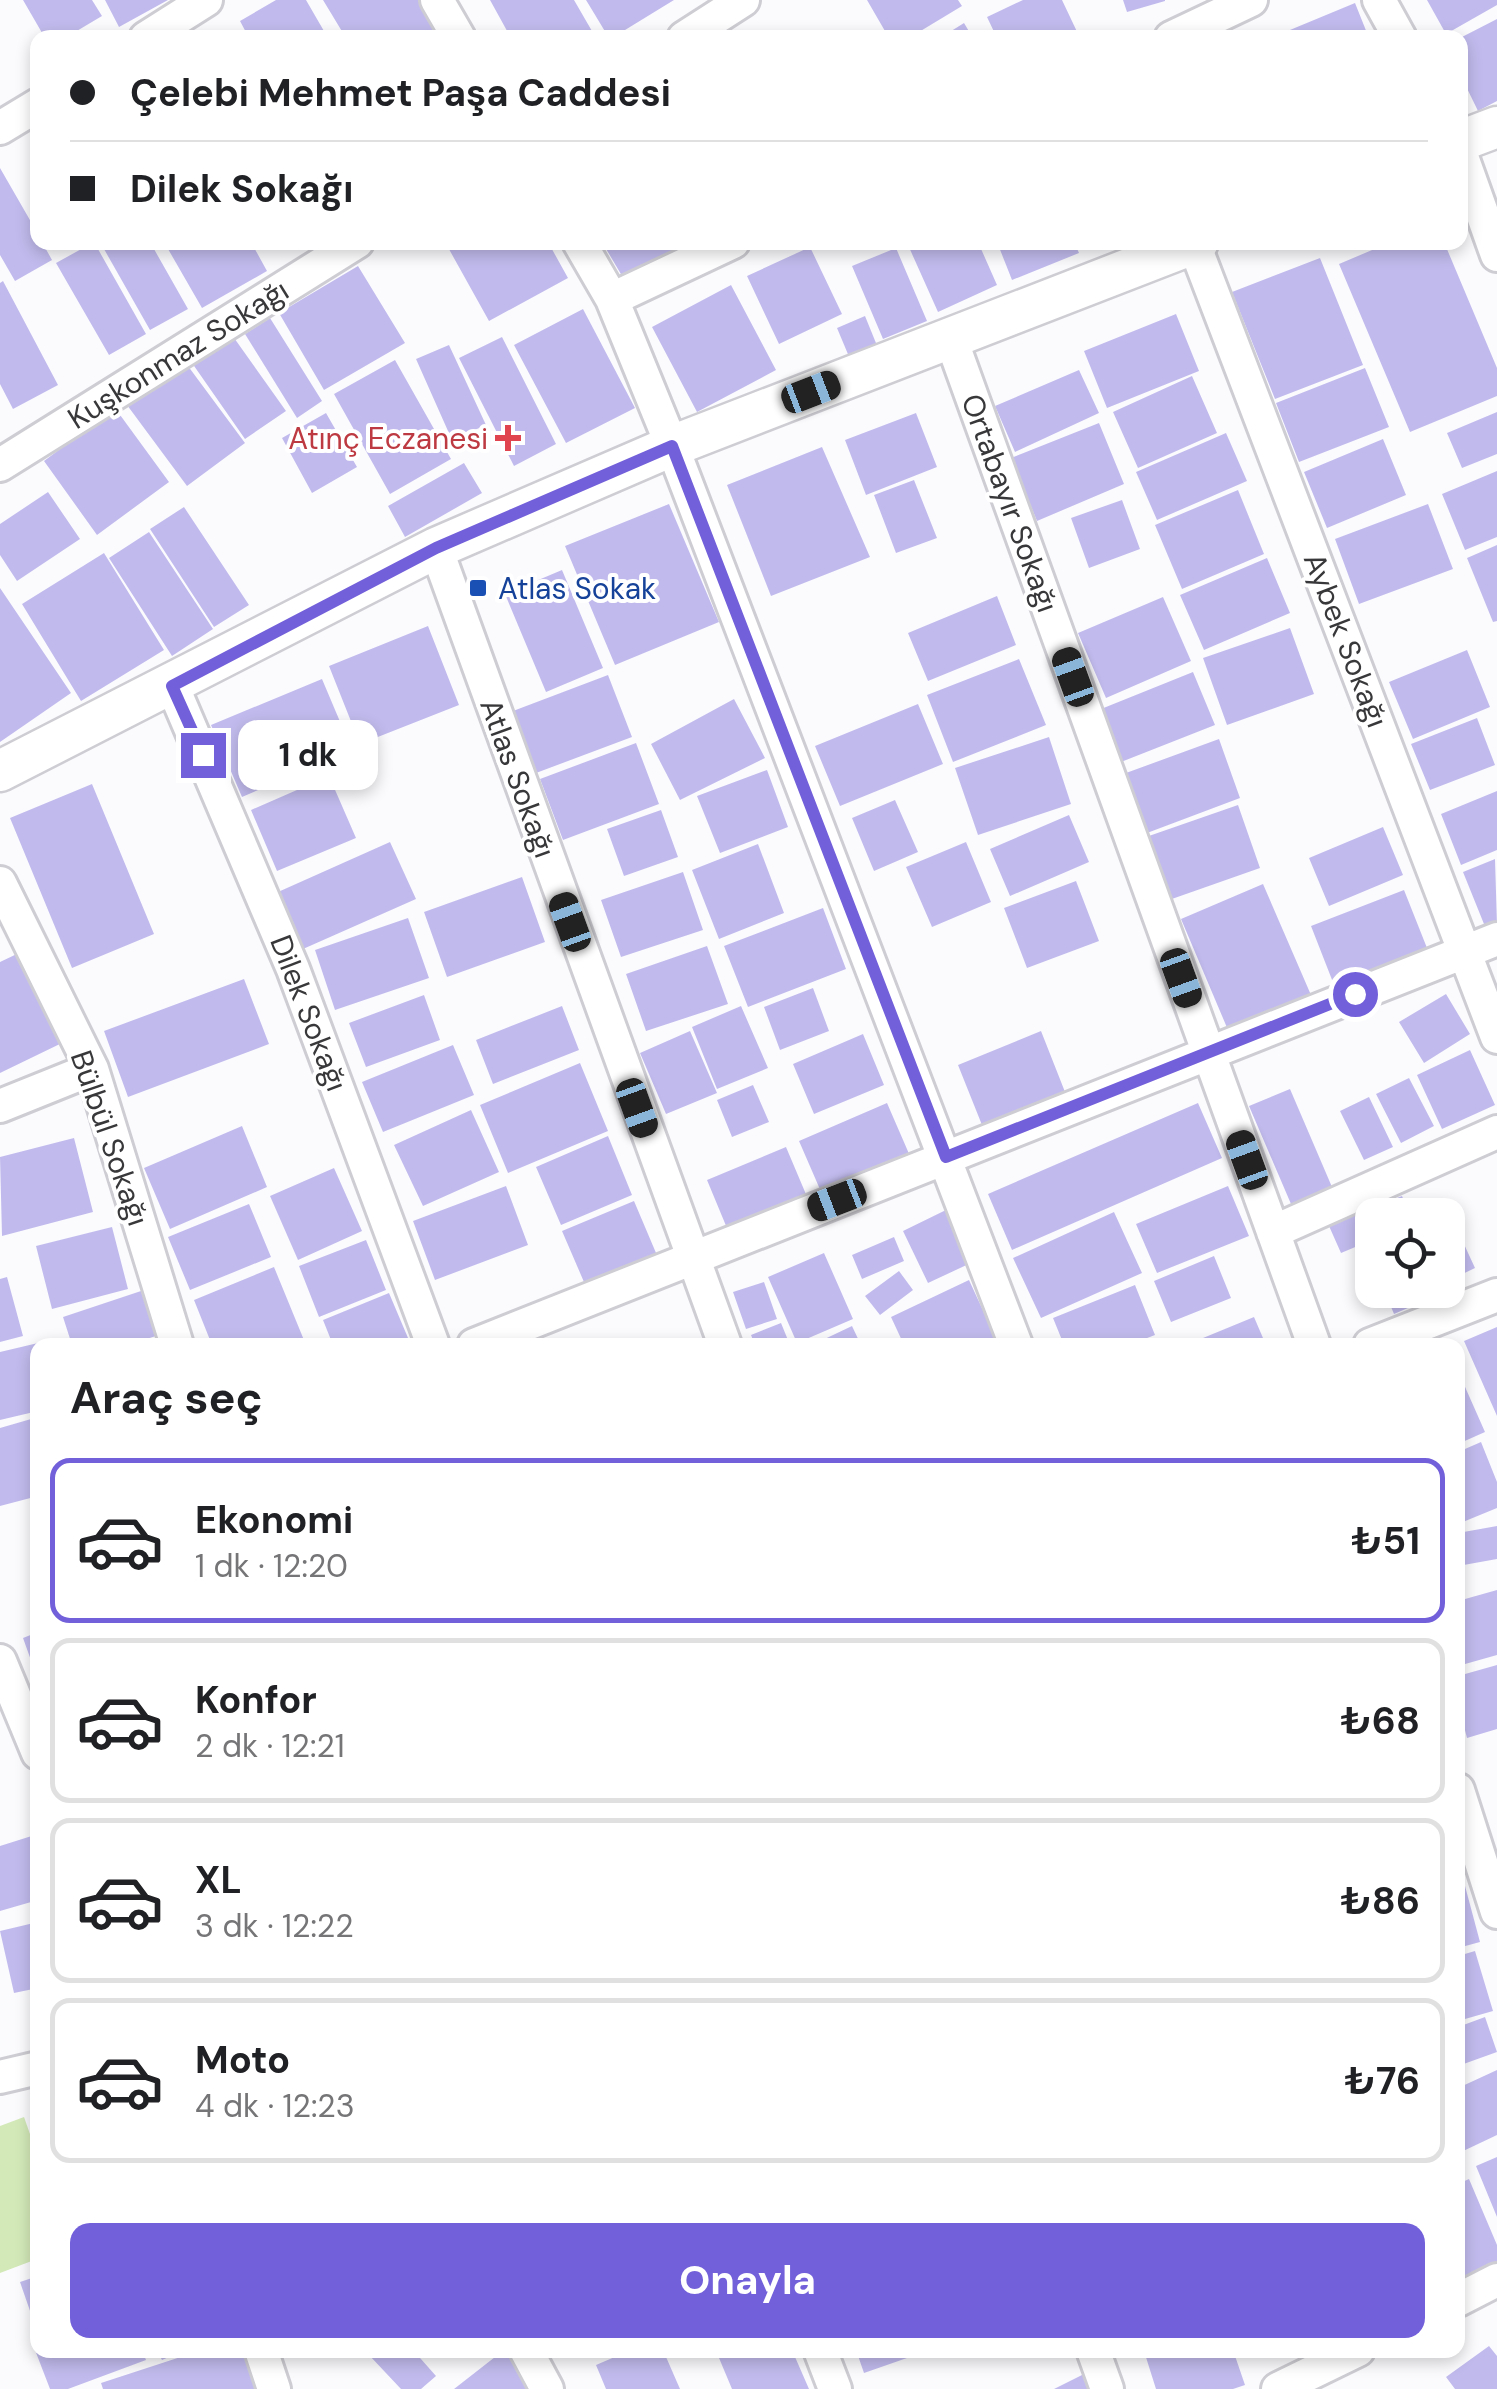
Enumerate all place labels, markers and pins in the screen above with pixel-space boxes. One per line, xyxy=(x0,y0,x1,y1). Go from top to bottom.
place label: Atınç Eczanesi xyxy=(288,419,488,458)
marker: Atınç Eczanesi xyxy=(497,427,519,449)
place label: Atlas Sokak xyxy=(498,569,656,608)
marker: Atlas Sokak xyxy=(467,577,489,599)

